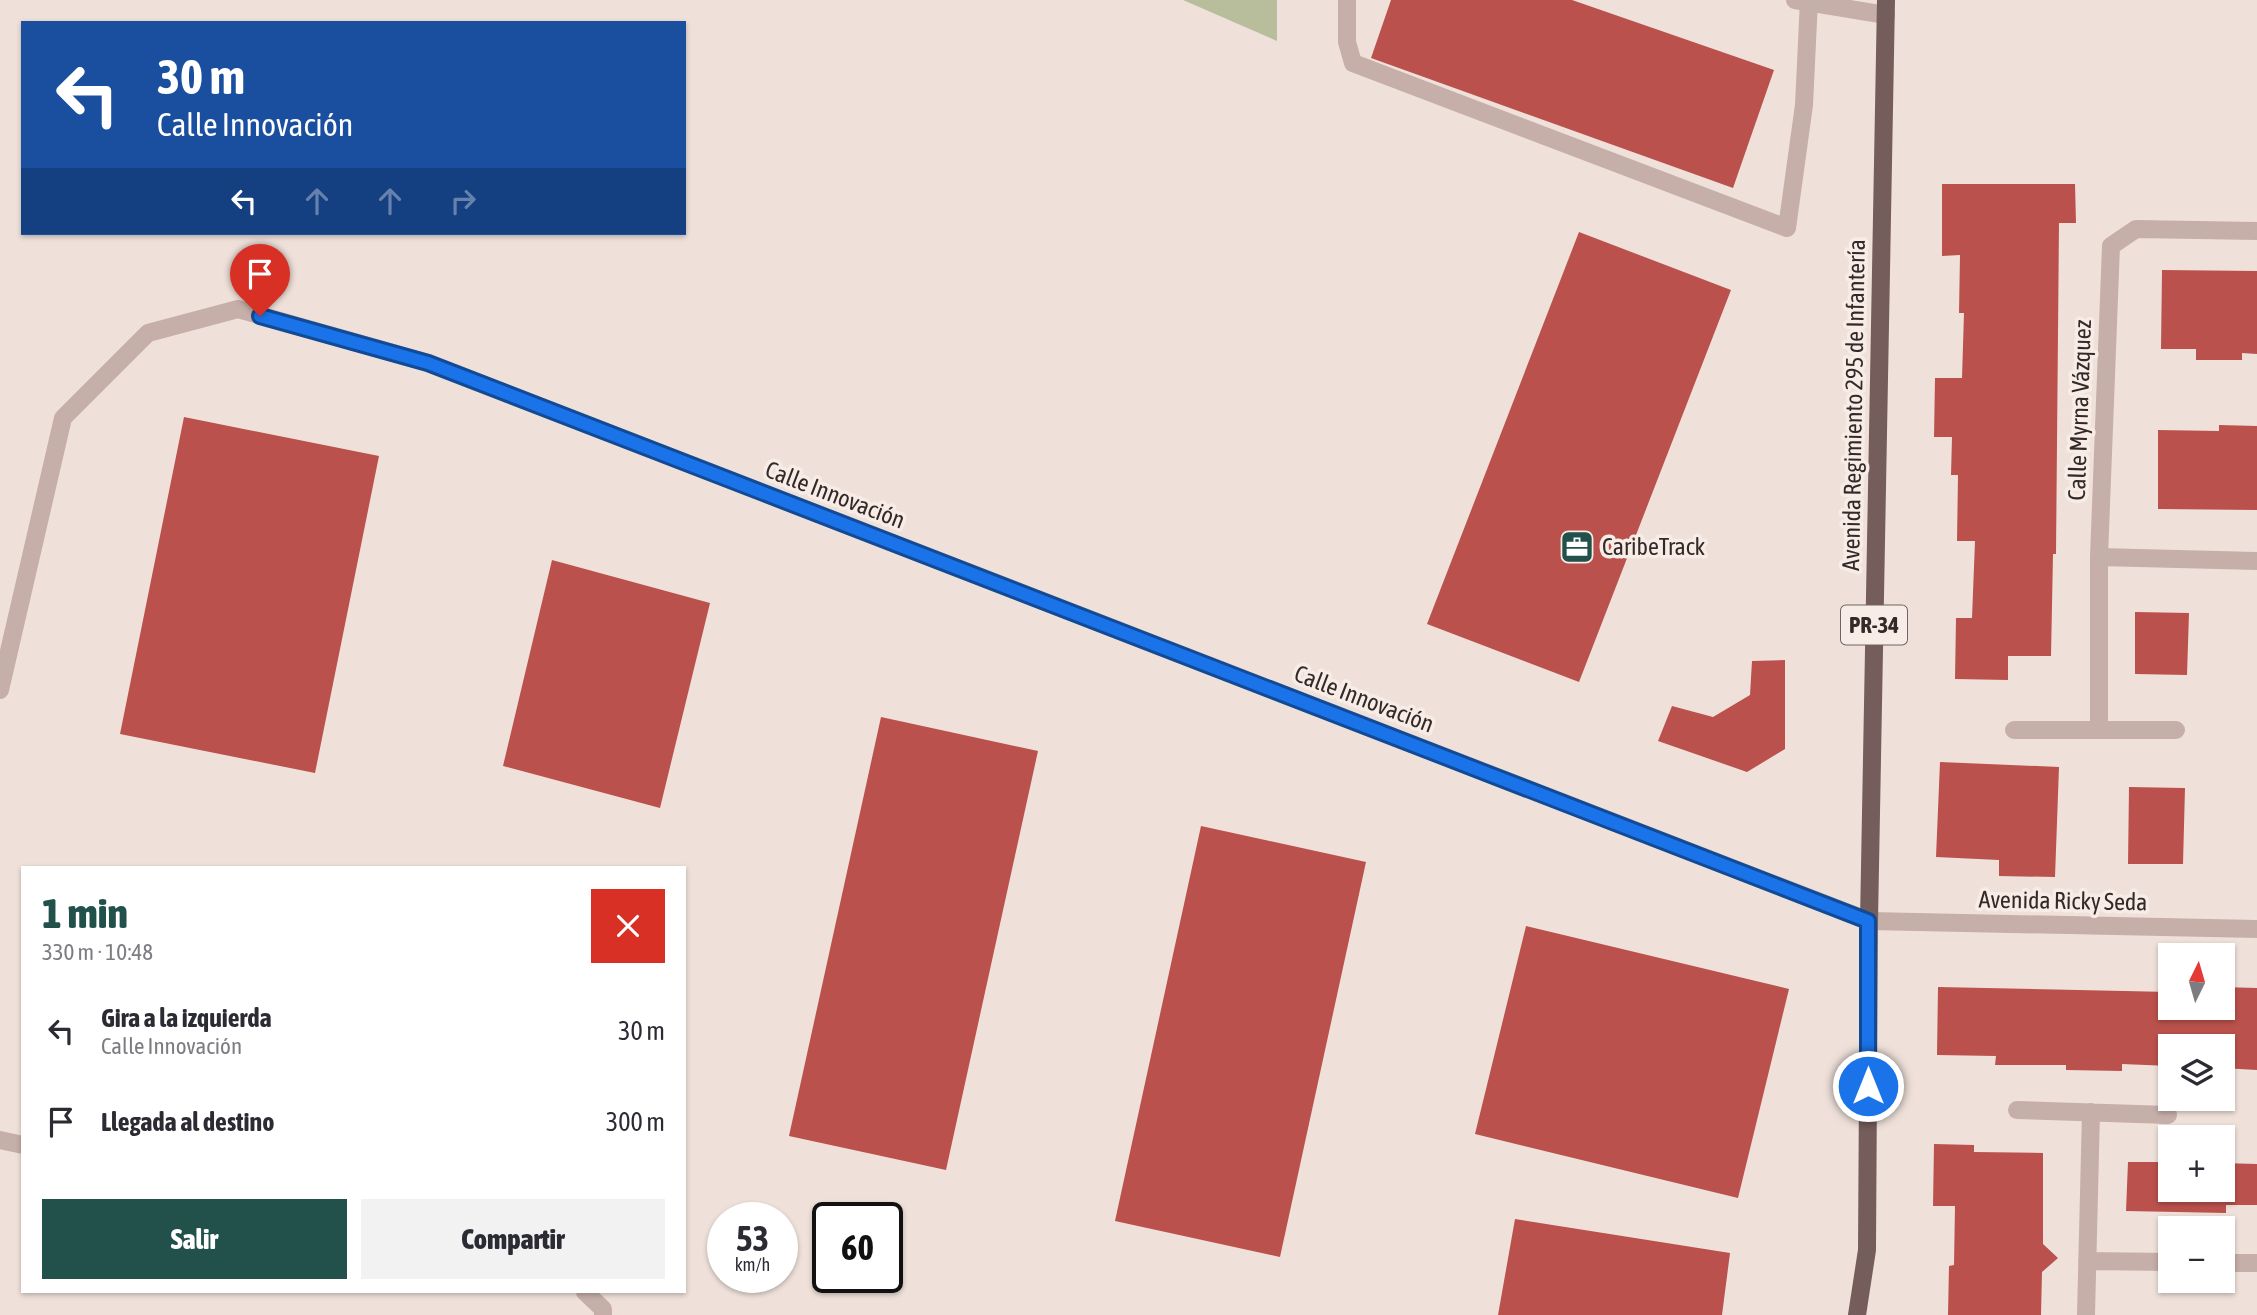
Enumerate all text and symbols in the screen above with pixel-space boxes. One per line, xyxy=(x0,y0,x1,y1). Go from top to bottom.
text: 30 m xyxy=(157,48,245,104)
icon: left xyxy=(42,49,133,140)
text: Calle Innovación xyxy=(157,106,353,143)
icon: left xyxy=(225,182,263,220)
icon: ahead xyxy=(298,182,336,220)
icon: ahead xyxy=(371,182,409,220)
icon: right xyxy=(444,182,482,220)
street label: Avenida Regimiento 295 de Infantería xyxy=(1837,239,1870,571)
pin xyxy=(230,244,290,316)
icon: arrive xyxy=(241,255,279,293)
street label: Calle Myrna Vázquez xyxy=(2063,319,2096,501)
street label: Calle Innovación xyxy=(762,456,909,534)
office icon: CaribeTrack xyxy=(1558,528,1596,566)
place label: CaribeTrack xyxy=(1602,533,1706,560)
road number: PR-34 xyxy=(1841,606,1907,645)
street label: Calle Innovación xyxy=(1291,660,1438,738)
street label: Avenida Ricky Seda xyxy=(1978,886,2148,915)
text: 1 min xyxy=(42,889,128,937)
button: close xyxy=(591,889,665,963)
text: 330 m · 10:48 xyxy=(42,939,153,965)
north arrow xyxy=(2158,943,2235,1020)
map controls xyxy=(2158,943,2235,1293)
text: Gira a la izquierda xyxy=(101,1003,272,1033)
icon: left xyxy=(42,1012,80,1050)
text: 30 m xyxy=(618,1016,665,1046)
text: Calle Innovación xyxy=(101,1033,242,1059)
button: layers xyxy=(2158,1034,2235,1111)
position arrow xyxy=(1831,1049,1905,1123)
icon: arrive xyxy=(42,1103,80,1141)
text: Llegada al destino xyxy=(101,1107,274,1137)
text: 300 m xyxy=(606,1107,665,1137)
button: + xyxy=(2158,1125,2235,1202)
button: Salir xyxy=(42,1199,347,1279)
button: Compartir xyxy=(361,1199,665,1279)
speed limit sign: 60 xyxy=(812,1202,903,1293)
button: − xyxy=(2158,1216,2235,1293)
text: 53 xyxy=(736,1218,769,1258)
text: km/h xyxy=(735,1254,770,1275)

